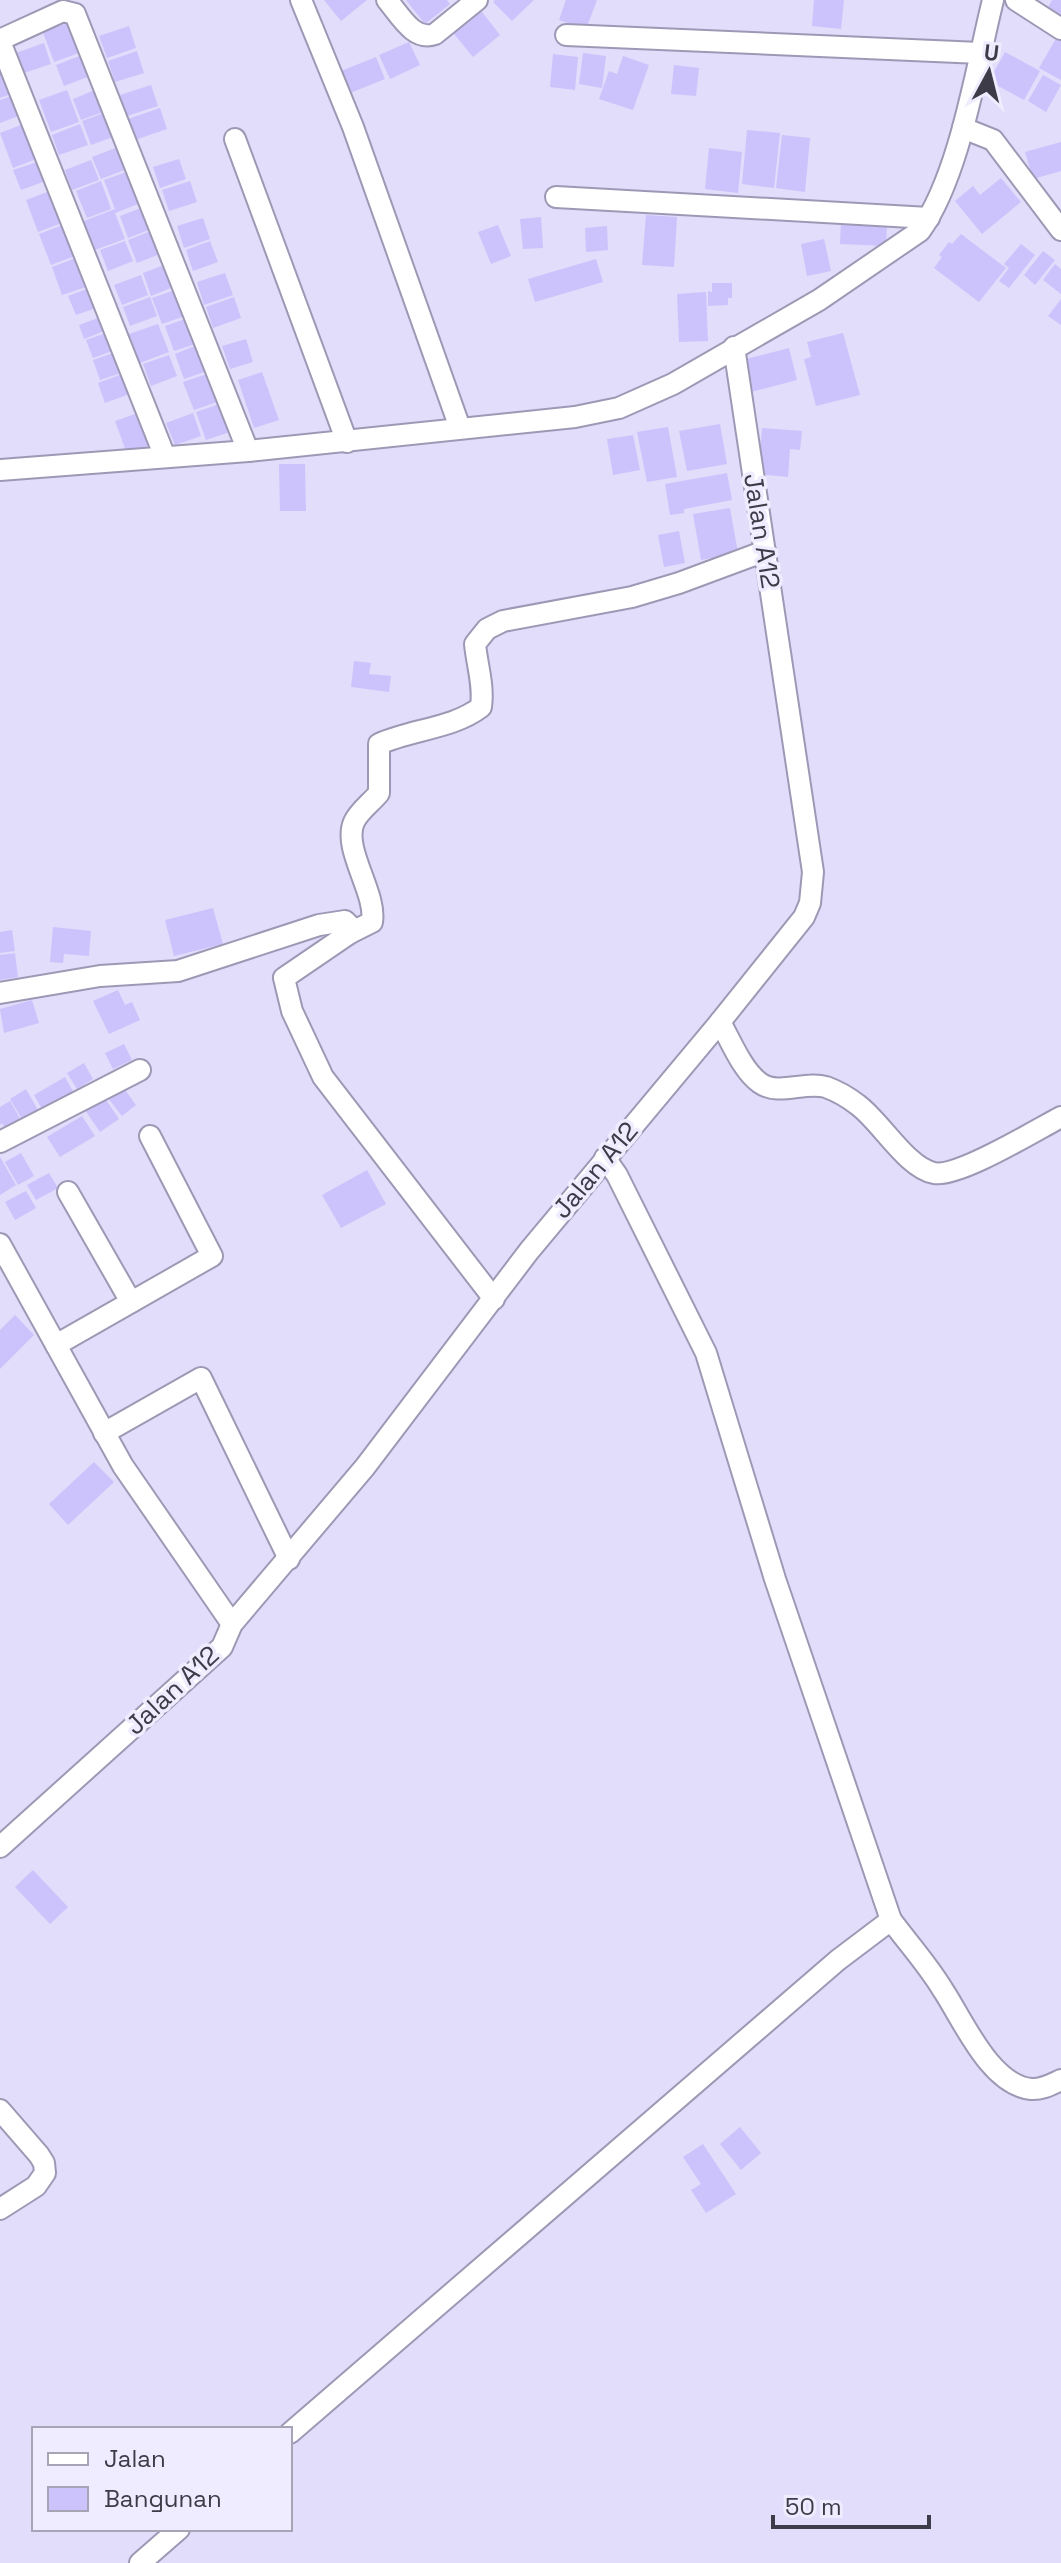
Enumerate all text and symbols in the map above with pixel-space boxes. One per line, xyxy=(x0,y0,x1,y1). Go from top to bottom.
north arrow xyxy=(949,32,1029,112)
text: U xyxy=(982,37,1000,67)
street label: Jalan A12 xyxy=(736,471,788,591)
street label: Jalan A12 xyxy=(545,1115,645,1225)
street label: Jalan A12 xyxy=(118,1638,226,1742)
legend xyxy=(32,2427,292,2531)
text: Jalan xyxy=(104,2443,166,2474)
scale bar xyxy=(773,2479,929,2529)
text: Bangunan xyxy=(104,2483,222,2514)
text: 50 m xyxy=(785,2491,842,2522)

